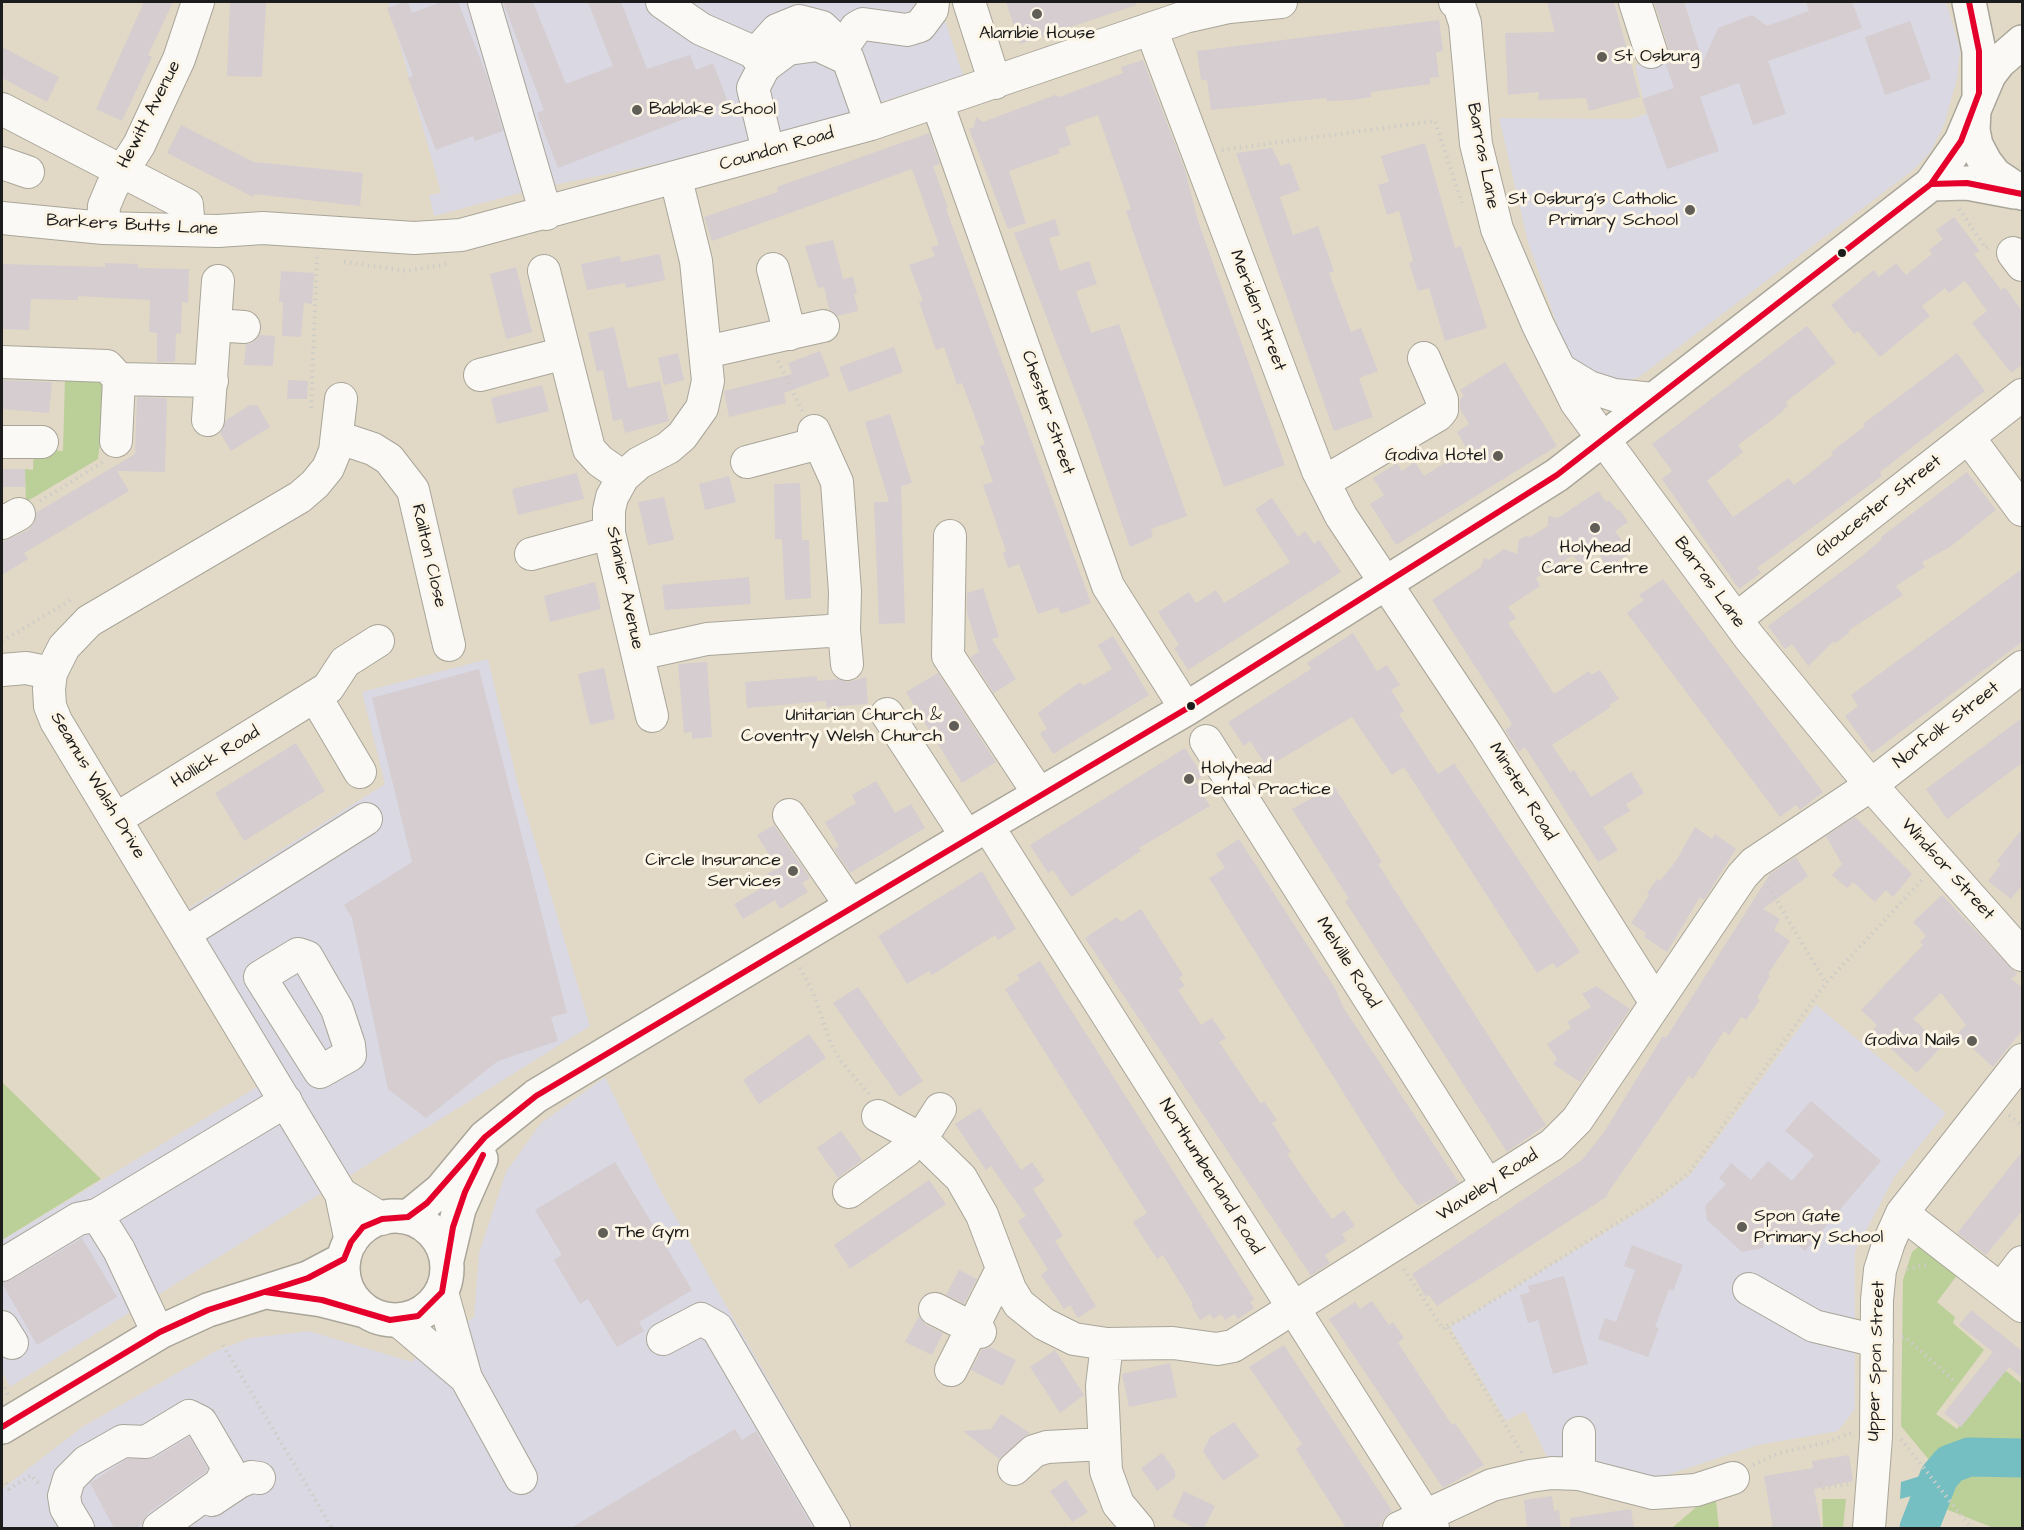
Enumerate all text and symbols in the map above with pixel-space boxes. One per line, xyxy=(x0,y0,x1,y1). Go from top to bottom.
marker: Alambie House xyxy=(1030,7,1044,21)
place label: Alambie House xyxy=(979,23,1095,45)
place label: St Osburg xyxy=(1614,46,1700,68)
marker: St Osburg xyxy=(1595,50,1609,64)
street label: Hewitt Avenue xyxy=(114,57,186,173)
place label: Bablake School xyxy=(649,99,776,121)
street label: Barras Lane xyxy=(1461,101,1503,211)
marker: Bablake School xyxy=(630,103,644,117)
street label: Coundon Road xyxy=(717,123,837,177)
place label: St Osburg's Catholic Primary School xyxy=(1508,189,1678,232)
marker: St Osburg's Catholic Primary School xyxy=(1683,203,1697,217)
street label: Barkers Butts Lane xyxy=(46,211,218,241)
street label: Meriden Street xyxy=(1224,247,1290,375)
unlabelled marker xyxy=(1836,247,1848,259)
street label: Chester Street xyxy=(1016,348,1078,478)
place label: Godiva Hotel xyxy=(1385,445,1486,467)
marker: Godiva Hotel xyxy=(1491,449,1505,463)
street label: Gloucester Street xyxy=(1812,451,1946,563)
street label: Railton Close xyxy=(406,502,450,610)
marker: Holyhead Care Centre xyxy=(1588,521,1602,535)
street label: Stanier Avenue xyxy=(600,525,648,651)
street label: Barras Lane xyxy=(1669,533,1749,633)
place label: Holyhead Care Centre xyxy=(1541,537,1649,580)
street label: Norfolk Street xyxy=(1890,678,2004,774)
unlabelled marker xyxy=(1185,700,1197,712)
place label: Unitarian Church & Coventry Welsh Church xyxy=(741,705,942,748)
street label: Seamus Walsh Drive xyxy=(45,709,149,863)
marker: Unitarian Church & Coventry Welsh Church xyxy=(947,719,961,733)
street label: Hollick Road xyxy=(168,722,264,794)
street label: Minster Road xyxy=(1483,739,1561,845)
place label: Holyhead Dental Practice xyxy=(1201,758,1331,800)
marker: Holyhead Dental Practice xyxy=(1182,772,1196,786)
street label: Windsor Street xyxy=(1896,815,1998,925)
place label: Circle Insurance Services xyxy=(645,850,781,892)
marker: Circle Insurance Services xyxy=(786,864,800,878)
street label: Melville Road xyxy=(1310,913,1384,1013)
place label: Godiva Nails xyxy=(1865,1030,1960,1052)
marker: Godiva Nails xyxy=(1965,1034,1979,1048)
street label: Northumberland Road xyxy=(1153,1095,1267,1259)
street label: Waveley Road xyxy=(1433,1145,1543,1227)
place label: Spon Gate Primary School xyxy=(1754,1206,1883,1248)
marker: Spon Gate Primary School xyxy=(1735,1220,1749,1234)
place label: The Gym xyxy=(615,1222,688,1244)
marker: The Gym xyxy=(596,1226,610,1240)
street label: Upper Spon Street xyxy=(1863,1280,1891,1442)

